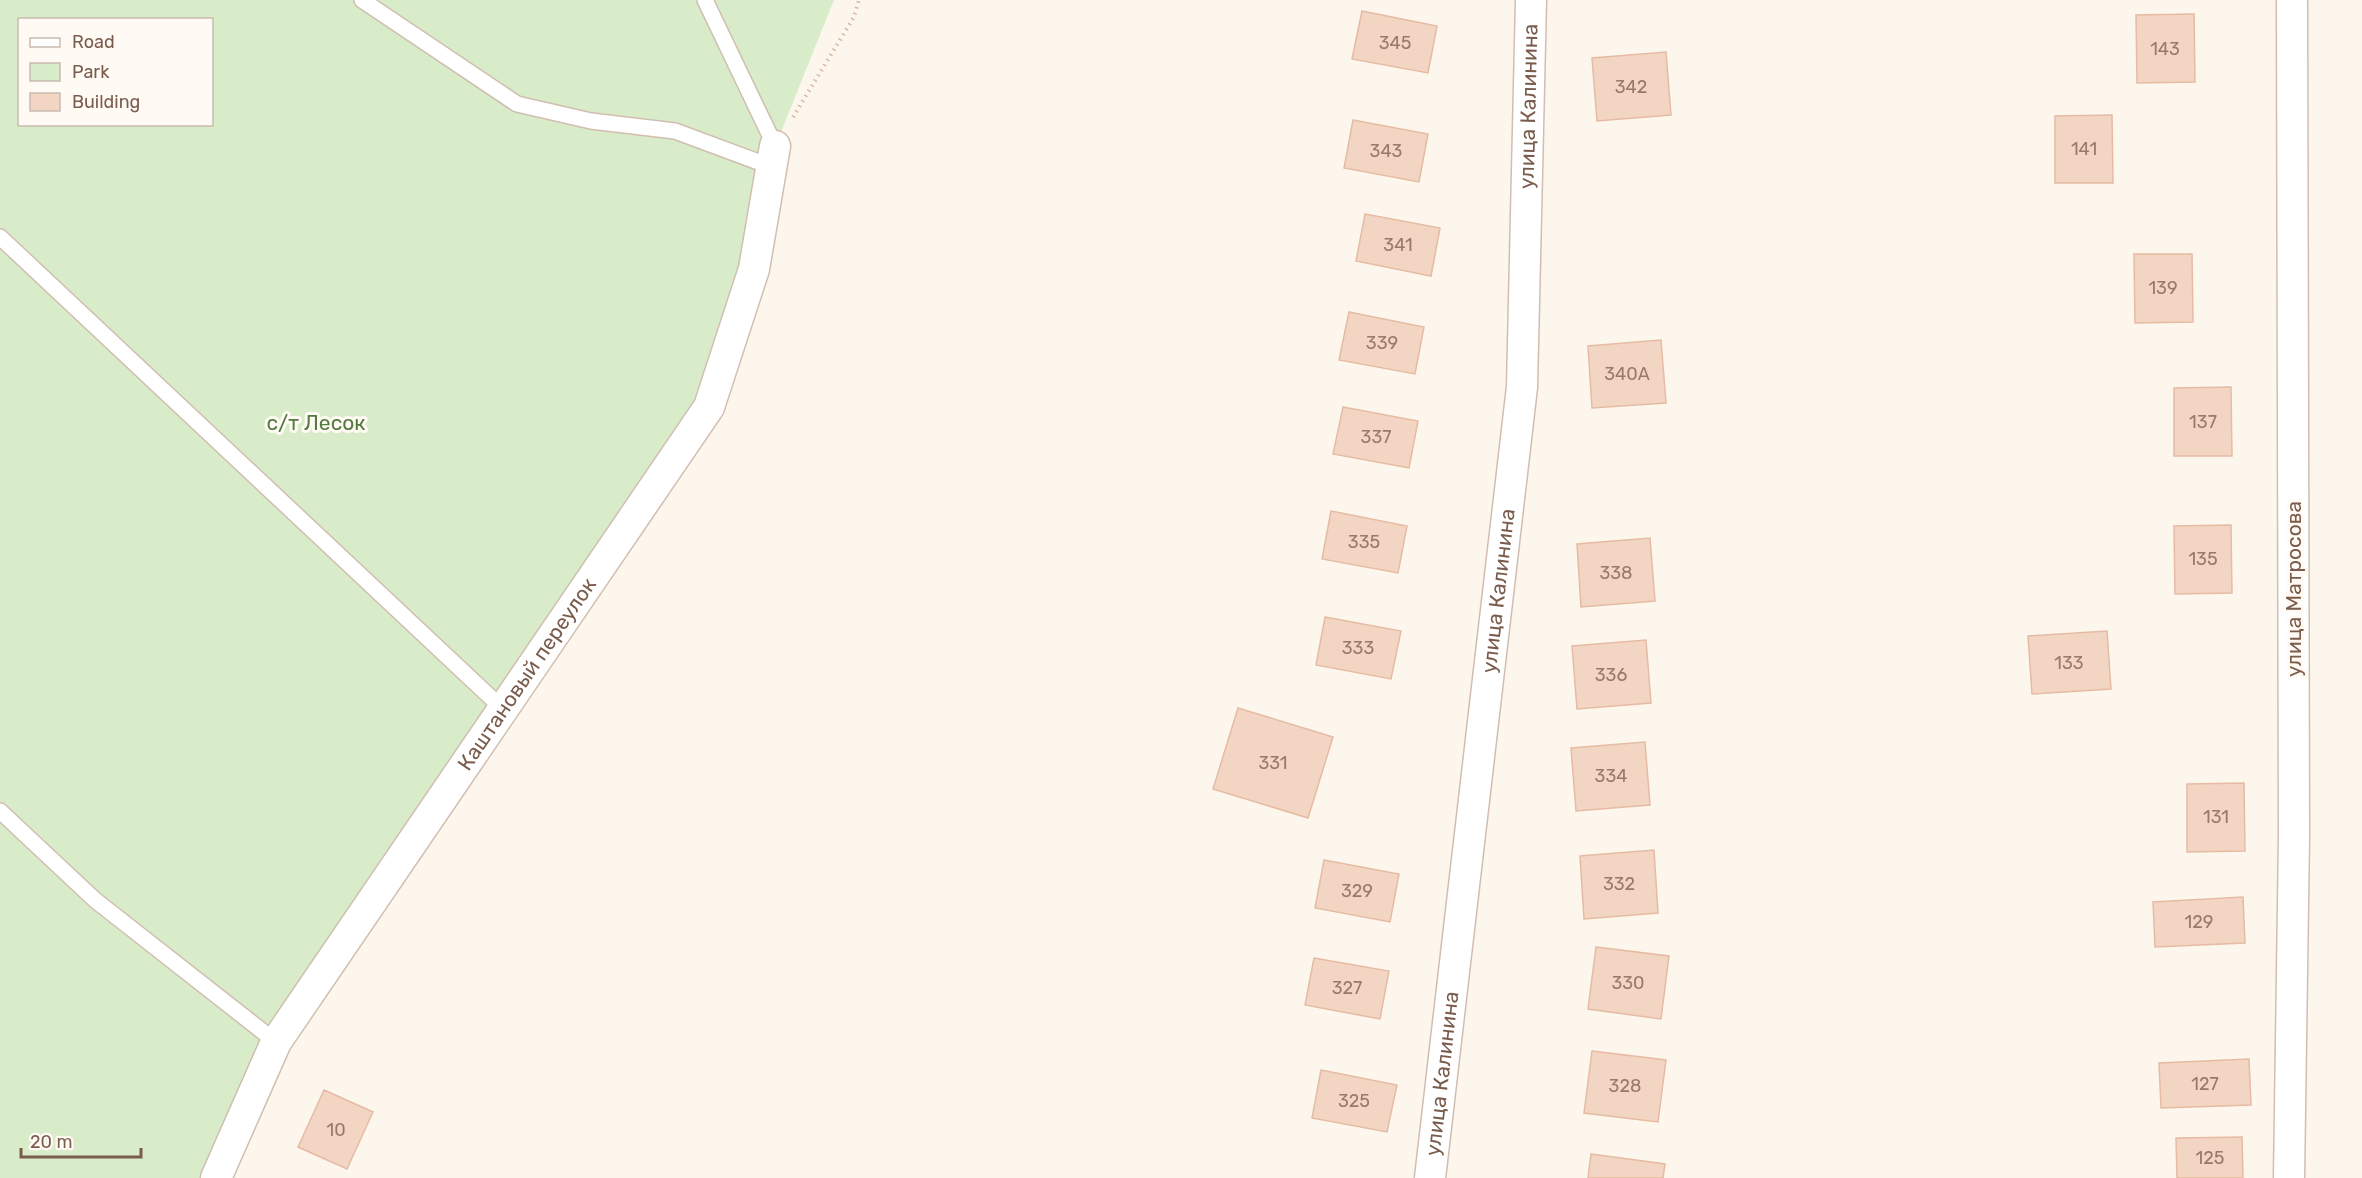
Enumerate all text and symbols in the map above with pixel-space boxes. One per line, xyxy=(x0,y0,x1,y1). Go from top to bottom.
legend xyxy=(18,18,213,126)
street label: улица Калинина xyxy=(1514,23,1542,189)
text: Road xyxy=(72,31,115,53)
house number: 345 xyxy=(1379,32,1411,54)
house number: 143 xyxy=(2150,38,2180,60)
text: Park xyxy=(72,61,110,83)
house number: 342 xyxy=(1615,76,1647,98)
text: Building xyxy=(72,91,140,113)
house number: 141 xyxy=(2071,138,2097,160)
house number: 343 xyxy=(1370,140,1402,162)
house number: 341 xyxy=(1383,234,1413,256)
house number: 139 xyxy=(2148,277,2178,299)
house number: 339 xyxy=(1366,332,1398,354)
house number: 340А xyxy=(1604,363,1650,385)
park label: с/т Лесок xyxy=(266,410,366,435)
house number: 137 xyxy=(2189,411,2217,433)
house number: 337 xyxy=(1361,426,1391,448)
street label: улица Матросова xyxy=(2281,501,2306,677)
street label: улица Калинина xyxy=(1476,507,1520,675)
house number: 335 xyxy=(1348,531,1380,553)
house number: 135 xyxy=(2188,548,2218,570)
house number: 338 xyxy=(1599,562,1633,584)
street label: Каштановый переулок xyxy=(452,573,601,775)
house number: 333 xyxy=(1342,637,1374,659)
house number: 133 xyxy=(2054,652,2084,674)
house number: 336 xyxy=(1595,664,1627,686)
house number: 331 xyxy=(1258,752,1288,774)
house number: 334 xyxy=(1595,765,1627,787)
house number: 131 xyxy=(2203,806,2229,828)
house number: 332 xyxy=(1603,873,1635,895)
house number: 329 xyxy=(1341,880,1373,902)
house number: 129 xyxy=(2185,911,2213,933)
house number: 330 xyxy=(1611,972,1645,994)
house number: 327 xyxy=(1332,977,1362,999)
street label: улица Калинина xyxy=(1420,990,1464,1157)
house number: 127 xyxy=(2191,1073,2219,1095)
house number: 328 xyxy=(1609,1075,1641,1097)
house number: 325 xyxy=(1338,1090,1370,1112)
house number: 10 xyxy=(326,1119,346,1141)
scale bar xyxy=(21,1121,141,1159)
text: 20 m xyxy=(30,1131,72,1153)
house number: 125 xyxy=(2196,1147,2224,1169)

